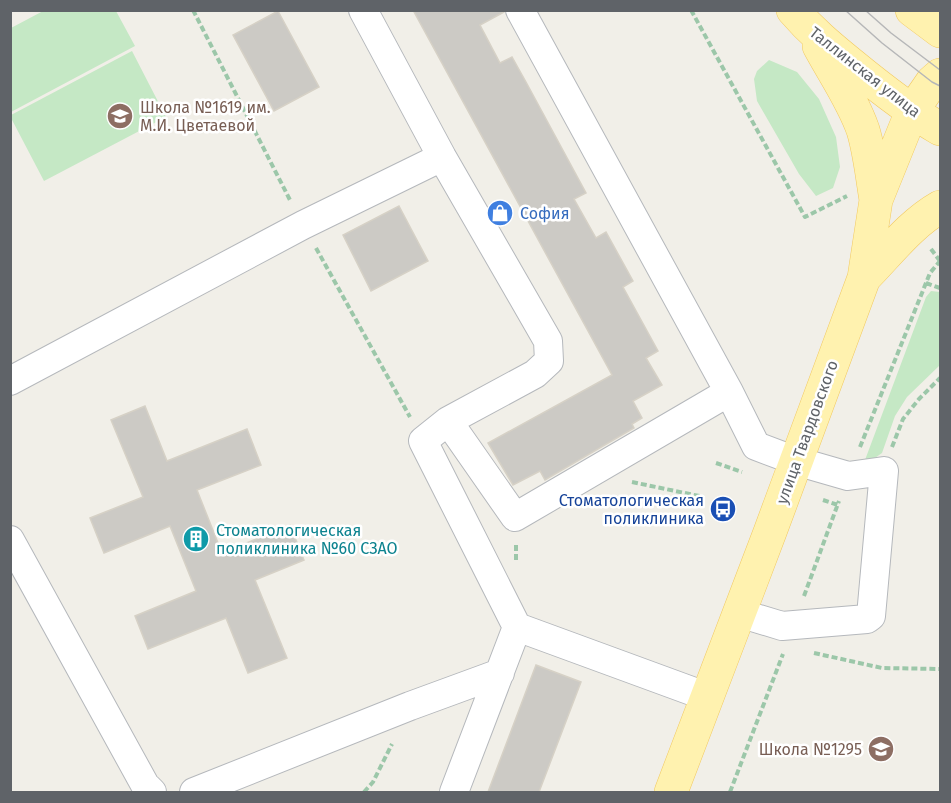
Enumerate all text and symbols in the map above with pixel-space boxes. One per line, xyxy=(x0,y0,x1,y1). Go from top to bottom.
street label: Таллинская улица xyxy=(806,23,924,121)
place label: Школа №1619 им. М.И. Цветаевой xyxy=(140,98,271,135)
school or university icon: Школа №1619 им. М.И. Цветаевой xyxy=(105,101,135,131)
shop icon: София xyxy=(485,198,515,228)
place label: София xyxy=(520,204,569,223)
street label: улица Твардовского xyxy=(772,357,842,507)
place label: Стоматологическая поликлиника xyxy=(559,491,704,528)
bus stop icon: Стоматологическая поликлиника xyxy=(708,494,738,524)
place label: Стоматологическая поликлиника №60 СЗАО xyxy=(216,521,398,558)
building icon: Стоматологическая поликлиника №60 СЗАО xyxy=(181,524,211,554)
school or university icon: Школа №1295 xyxy=(866,734,896,764)
place label: Школа №1295 xyxy=(759,740,862,759)

